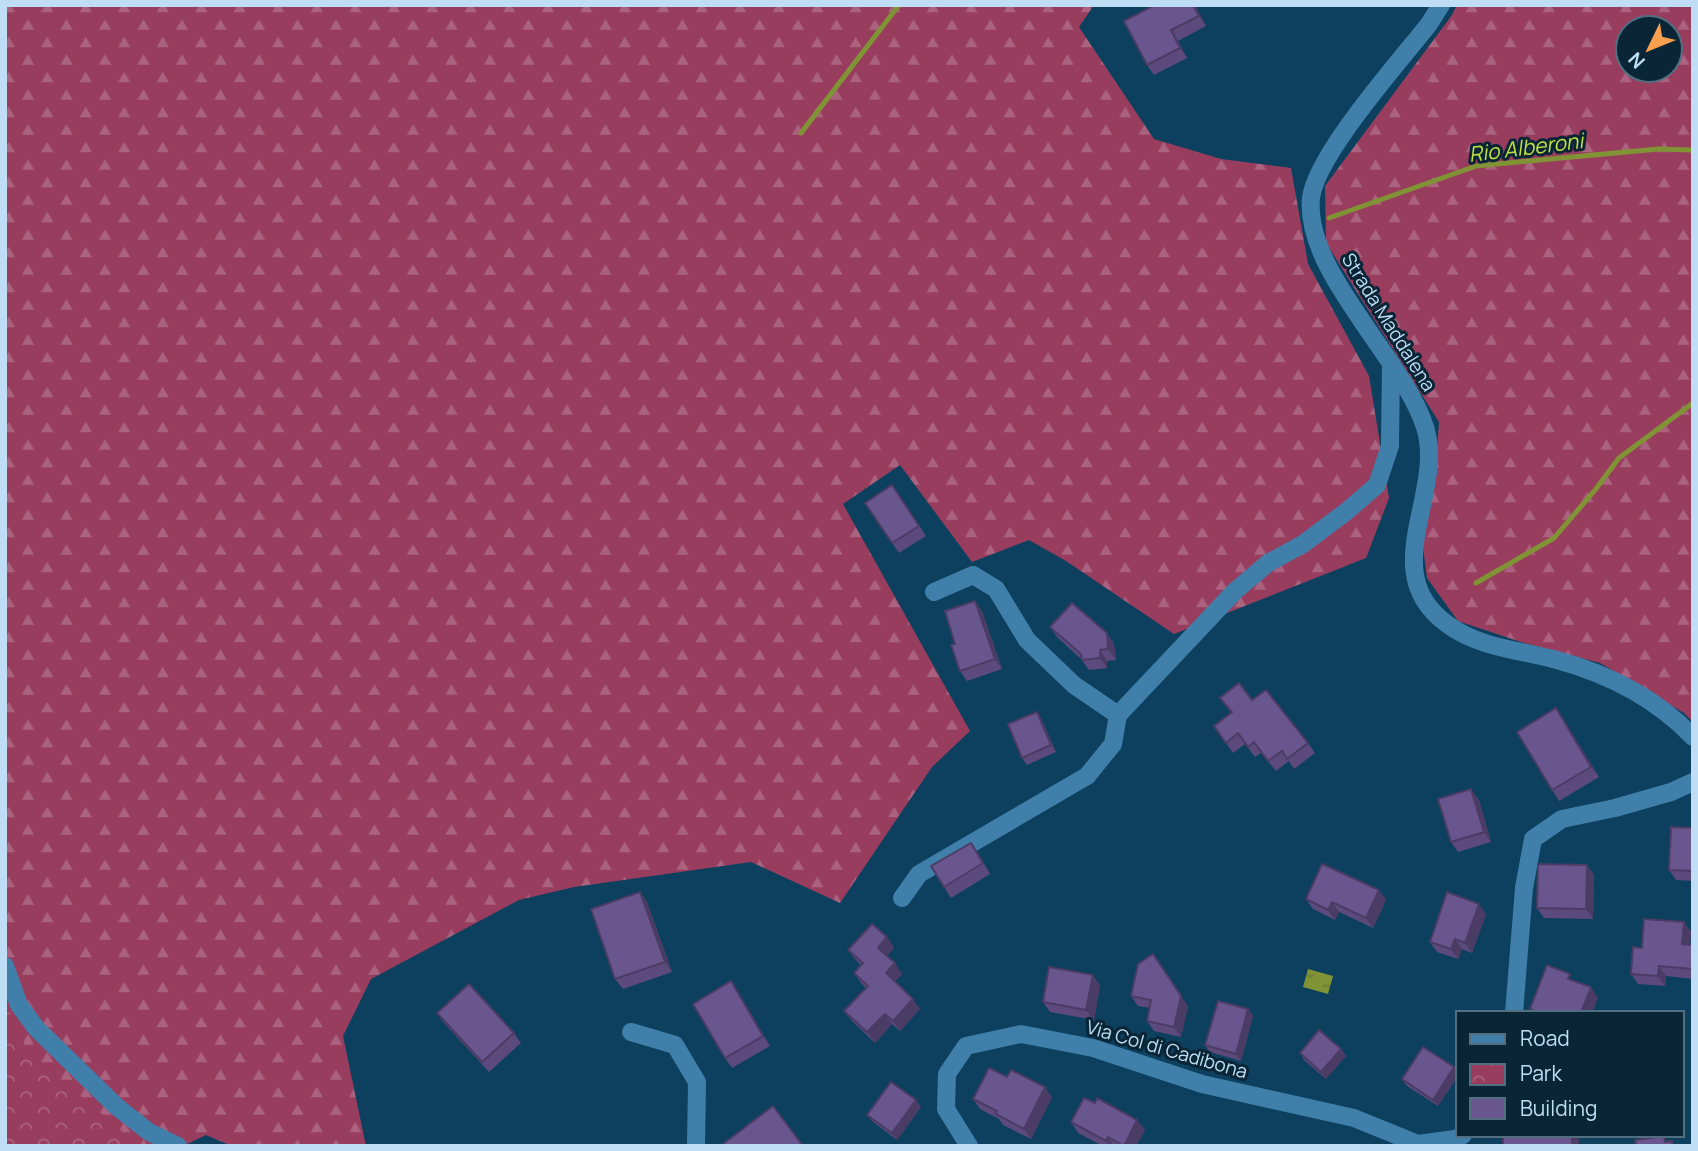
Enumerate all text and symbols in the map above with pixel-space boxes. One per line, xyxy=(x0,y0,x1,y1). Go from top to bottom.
north arrow xyxy=(1614,14,1684,84)
text: N xyxy=(1622,47,1651,74)
water label: Rio Alberoni xyxy=(1467,126,1588,168)
street label: Strada Maddalena xyxy=(1336,248,1442,396)
legend xyxy=(1456,1011,1684,1137)
street label: Via Col di Cadibona xyxy=(1083,1014,1251,1084)
text: Road xyxy=(1520,1024,1570,1052)
text: Park xyxy=(1520,1059,1562,1087)
text: Building xyxy=(1520,1094,1597,1122)

